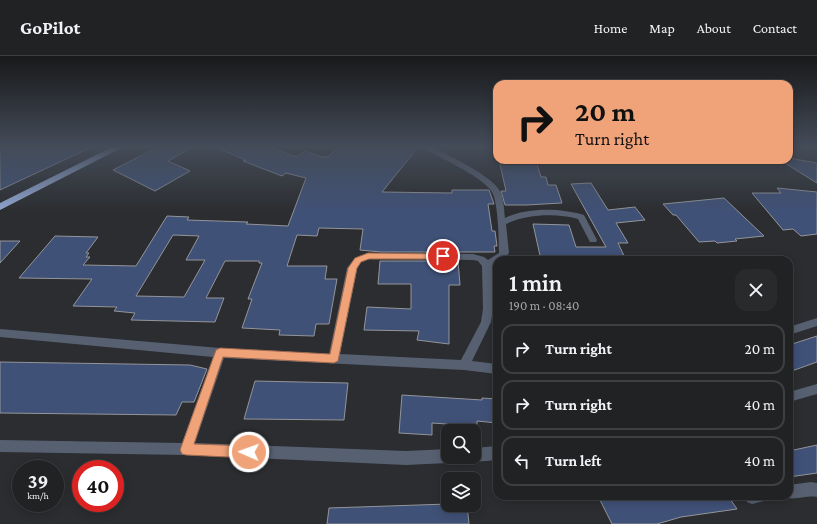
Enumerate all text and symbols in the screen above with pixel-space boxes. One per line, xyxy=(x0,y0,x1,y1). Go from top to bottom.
text: GoPilot xyxy=(20,17,80,38)
text: Home xyxy=(594,20,627,36)
text: Map xyxy=(649,20,675,36)
text: About xyxy=(697,20,731,36)
text: Contact xyxy=(753,20,797,36)
icon: right xyxy=(509,96,561,148)
text: 20 m xyxy=(575,96,635,127)
text: Turn right xyxy=(575,129,649,149)
pin xyxy=(426,239,460,273)
icon: arrive xyxy=(432,245,454,267)
text: 1 min xyxy=(509,269,562,296)
button: close xyxy=(735,269,777,311)
text: 190 m · 08:40 xyxy=(509,298,579,313)
icon: right xyxy=(511,338,533,360)
text: Turn right xyxy=(545,341,612,357)
text: 20 m xyxy=(745,341,775,357)
icon: right xyxy=(511,394,533,416)
text: Turn right xyxy=(545,397,612,413)
text: 40 m xyxy=(744,397,775,413)
map controls xyxy=(441,424,481,512)
button: search xyxy=(441,424,481,464)
position arrow xyxy=(228,431,270,473)
icon: left xyxy=(511,450,533,472)
text: Turn left xyxy=(545,453,601,469)
text: 40 m xyxy=(744,453,775,469)
speed limit sign: 40 xyxy=(72,460,124,512)
text: 39 xyxy=(28,470,48,492)
button: layers xyxy=(441,472,481,512)
text: km/h xyxy=(27,490,49,501)

